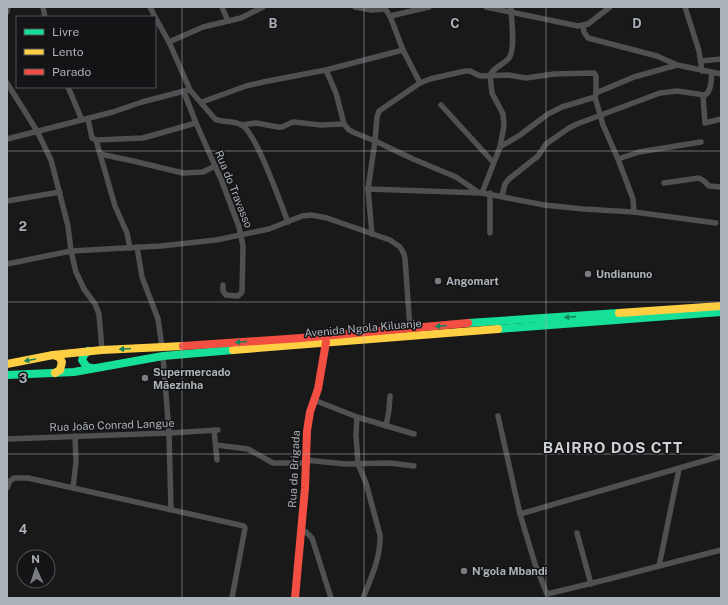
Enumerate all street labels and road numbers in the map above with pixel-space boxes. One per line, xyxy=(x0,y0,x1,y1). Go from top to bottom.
street label: Rua do Travasso xyxy=(213,148,255,230)
street label: Avenida Ngola Kiluanje xyxy=(304,317,422,339)
street label: Rua João Conrad Langue xyxy=(49,417,175,433)
street label: Rua da Brigada xyxy=(286,430,302,508)

